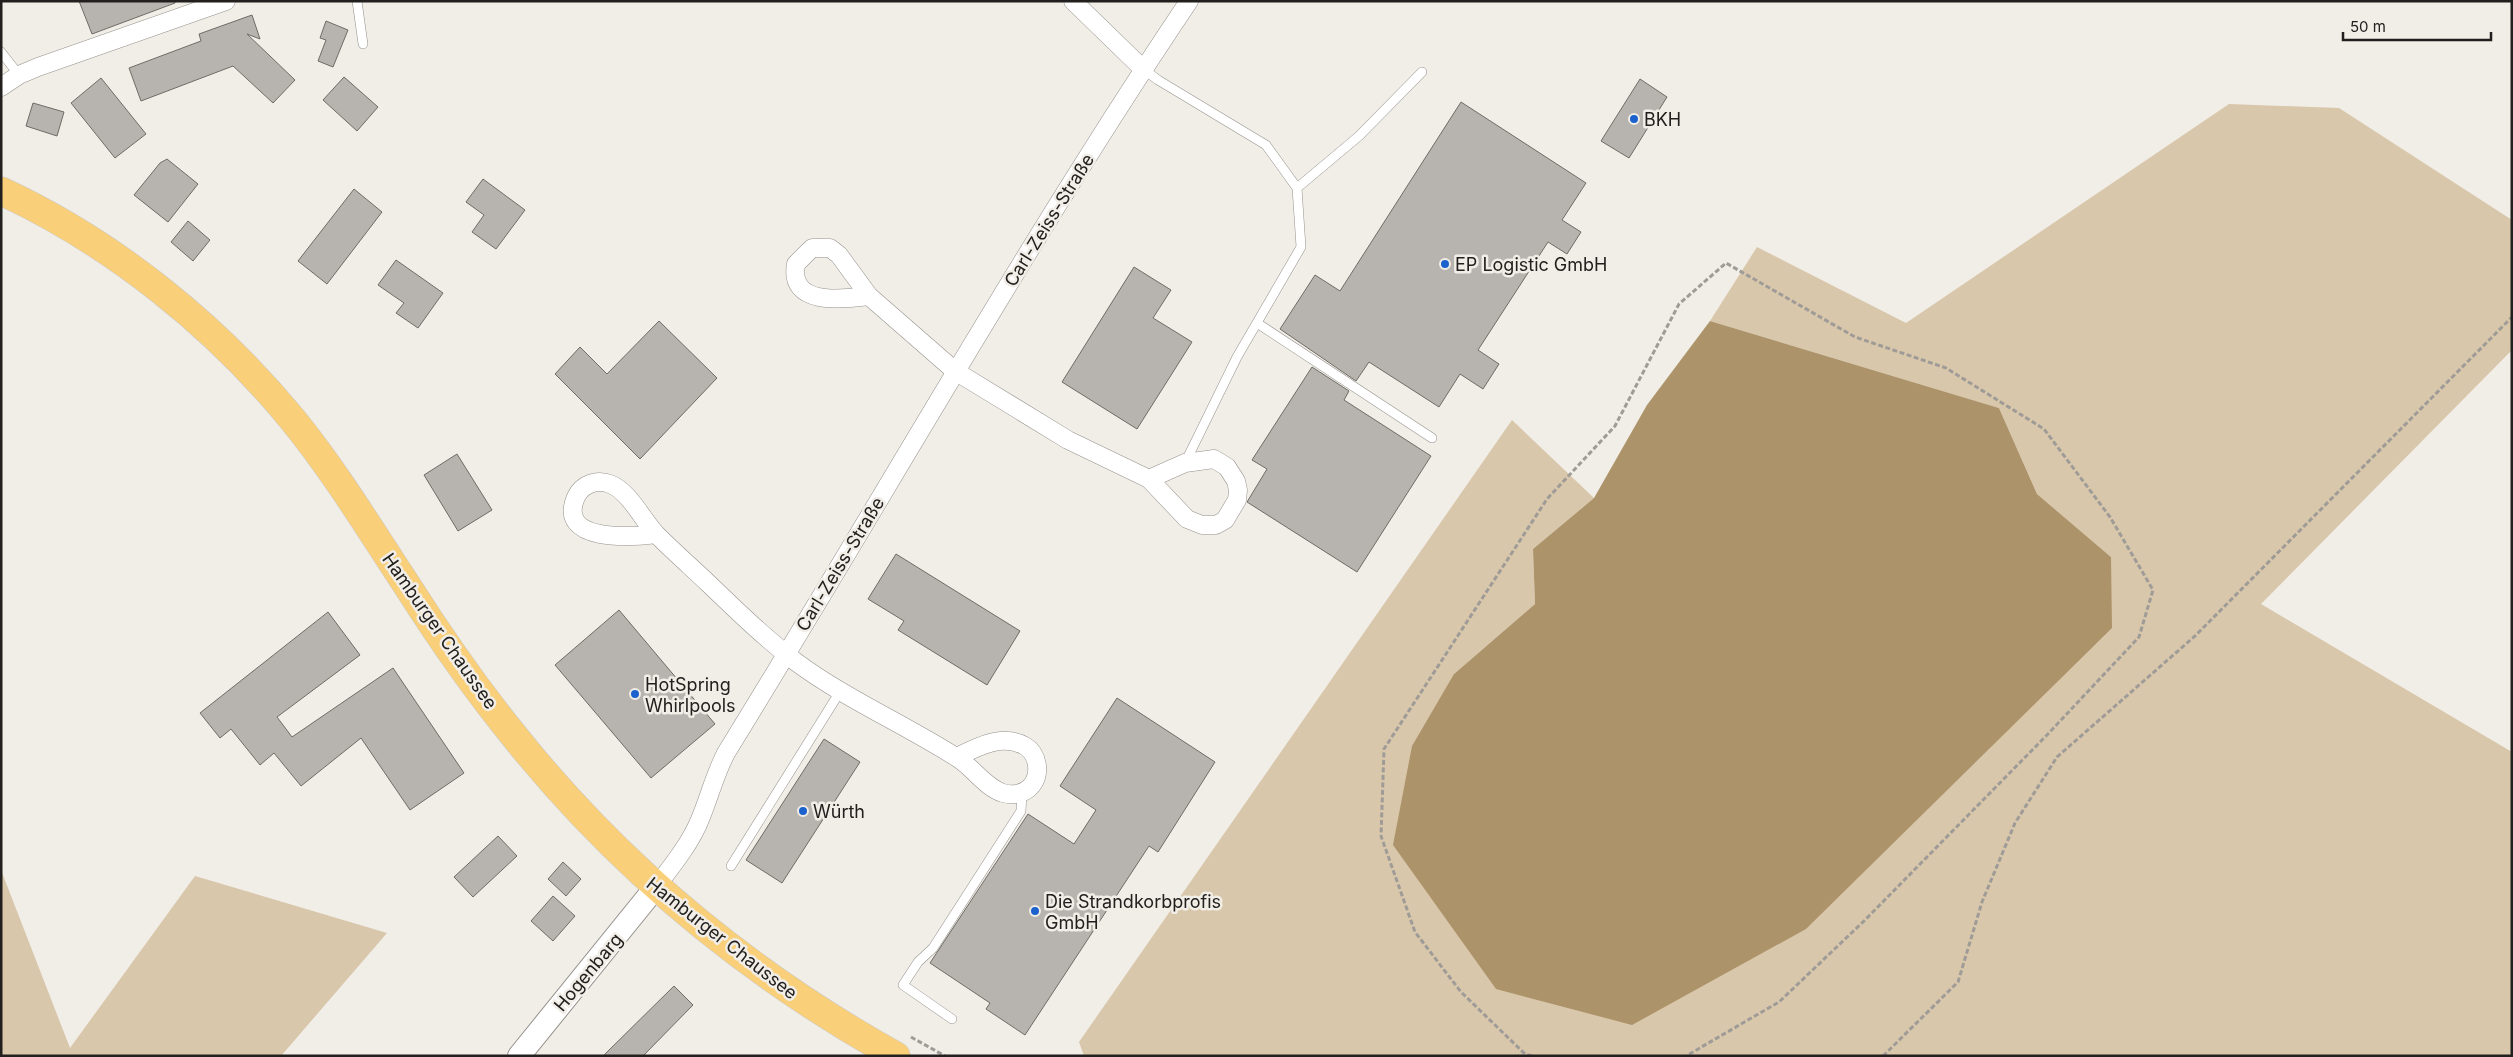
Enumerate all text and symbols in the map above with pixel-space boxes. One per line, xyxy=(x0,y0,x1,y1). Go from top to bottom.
scale bar xyxy=(2343,10,2490,42)
text: 50 m xyxy=(2350,17,2386,36)
place label: BKH xyxy=(1644,109,1681,130)
marker: BKH xyxy=(1628,113,1640,125)
street label: Carl-Zeiss-Straße xyxy=(1000,150,1098,290)
place label: EP Logistic GmbH xyxy=(1455,254,1607,275)
marker: EP Logistic GmbH xyxy=(1439,258,1451,270)
street label: Carl-Zeiss-Straße xyxy=(792,493,888,635)
street label: Hamburger Chaussee xyxy=(378,549,502,713)
place label: HotSpring Whirlpools xyxy=(645,674,736,716)
marker: HotSpring Whirlpools xyxy=(629,688,641,700)
place label: Würth xyxy=(813,801,865,822)
marker: Würth xyxy=(797,805,809,817)
street label: Hamburger Chaussee xyxy=(643,873,801,1003)
place label: Die Strandkorbprofis GmbH xyxy=(1045,891,1221,933)
marker: Die Strandkorbprofis GmbH xyxy=(1029,905,1041,917)
street label: Hogenbarg xyxy=(549,929,627,1015)

